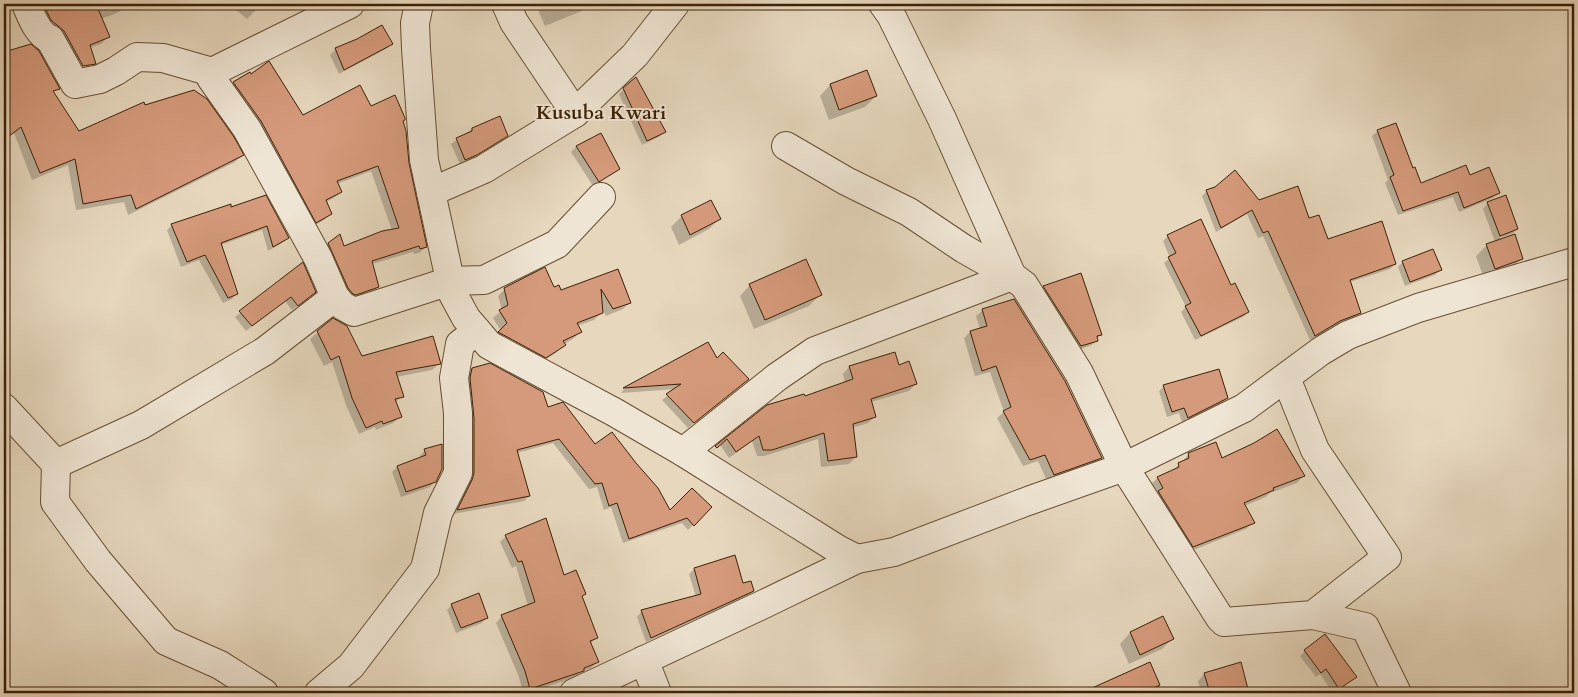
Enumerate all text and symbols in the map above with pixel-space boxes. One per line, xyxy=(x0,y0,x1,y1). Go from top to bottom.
district label: Kusuba Kwari xyxy=(536,99,666,126)

